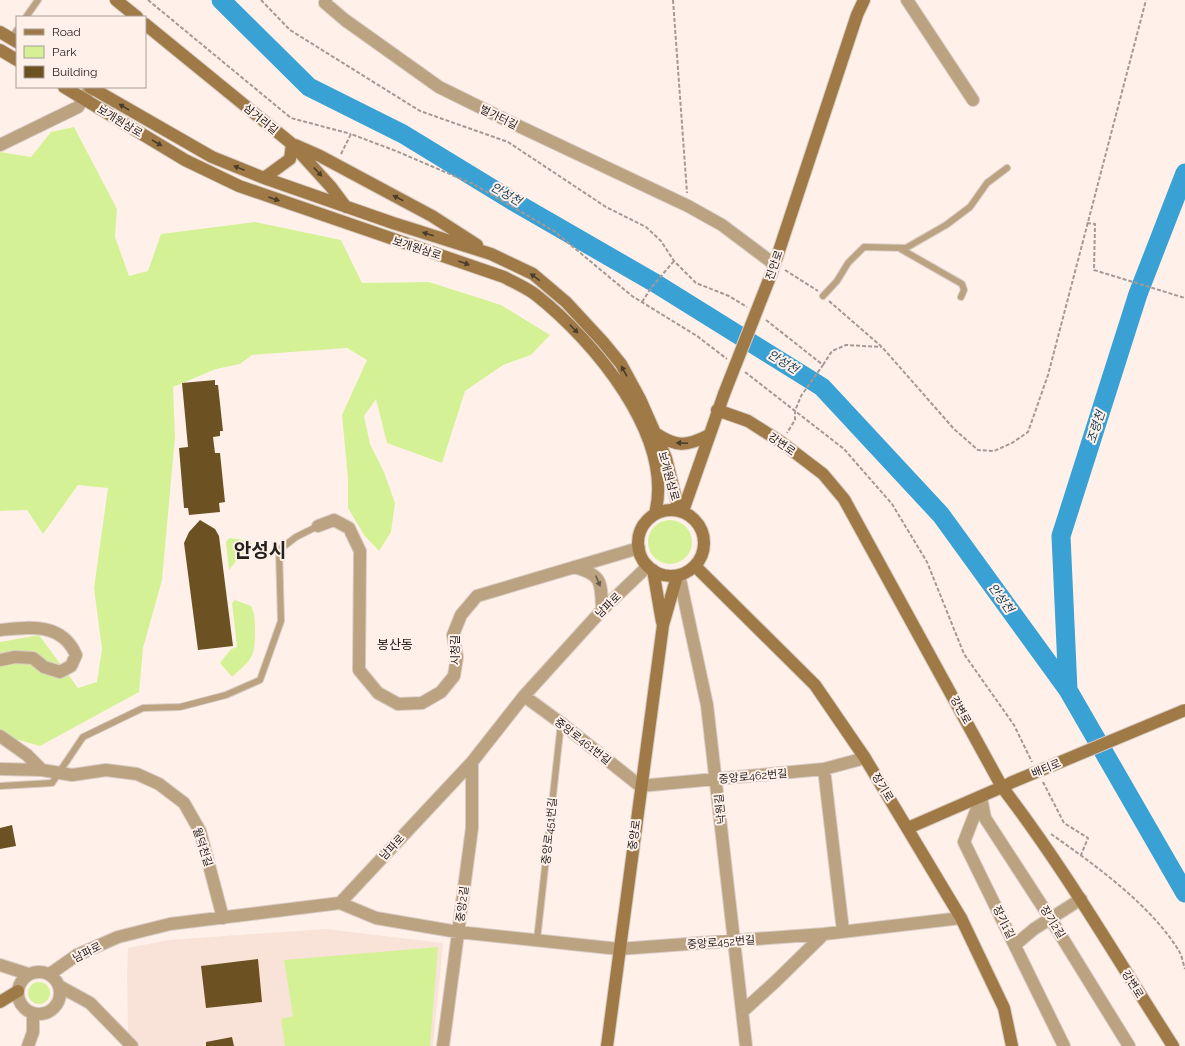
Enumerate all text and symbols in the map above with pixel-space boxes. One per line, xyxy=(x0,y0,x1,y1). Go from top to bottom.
legend xyxy=(16,16,146,88)
text: Road xyxy=(52,25,81,39)
text: Park xyxy=(52,45,77,59)
text: Building xyxy=(52,65,98,79)
street label: 삼거리길 xyxy=(241,102,281,137)
street label: 보개원삼로 xyxy=(95,103,145,140)
one-way arrow xyxy=(118,103,130,110)
street label: 벌가터길 xyxy=(478,103,520,132)
one-way arrow xyxy=(151,139,163,146)
one-way arrow xyxy=(233,165,244,171)
one-way arrow xyxy=(313,168,322,177)
water label: 안성천 xyxy=(488,180,526,209)
one-way arrow xyxy=(392,194,404,201)
one-way arrow xyxy=(269,196,281,202)
one-way arrow xyxy=(421,230,433,236)
street label: 보개원삼로 xyxy=(391,234,443,262)
street label: 진안로 xyxy=(763,249,786,282)
one-way arrow xyxy=(458,260,470,266)
one-way arrow xyxy=(530,273,541,281)
one-way arrow xyxy=(569,324,579,333)
water label: 안성천 xyxy=(765,347,802,378)
one-way arrow xyxy=(621,365,627,376)
water label: 조령천 xyxy=(1084,407,1108,445)
street label: 강변로 xyxy=(766,430,798,458)
one-way arrow xyxy=(675,440,688,447)
street label: 보개원삼로 xyxy=(655,450,682,502)
district label: 안성시 xyxy=(234,539,286,561)
one-way arrow xyxy=(594,575,601,587)
water label: 안성천 xyxy=(986,580,1018,617)
street label: 남파로 xyxy=(593,590,624,621)
street label: 시청길 xyxy=(449,635,462,665)
district label: 봉산동 xyxy=(377,637,413,652)
street label: 강변로 xyxy=(948,694,974,727)
street label: 중앙로461번길 xyxy=(552,715,613,767)
street label: 배티로 xyxy=(1030,757,1063,780)
street label: 중앙로462번길 xyxy=(718,767,788,786)
street label: 장기로 xyxy=(869,771,896,804)
street label: 낙원길 xyxy=(712,793,729,825)
street label: 중앙로451번길 xyxy=(540,797,559,865)
street label: 중앙로 xyxy=(626,819,643,851)
street label: 월덕천길 xyxy=(190,826,215,868)
street label: 남파로 xyxy=(377,832,407,863)
street label: 중앙2길 xyxy=(454,885,471,923)
street label: 장기1길 xyxy=(990,904,1017,941)
street label: 장기2길 xyxy=(1038,904,1068,941)
street label: 중앙로452번길 xyxy=(686,934,756,951)
street label: 남파로 xyxy=(71,940,104,965)
street label: 강변로 xyxy=(1119,968,1146,1001)

